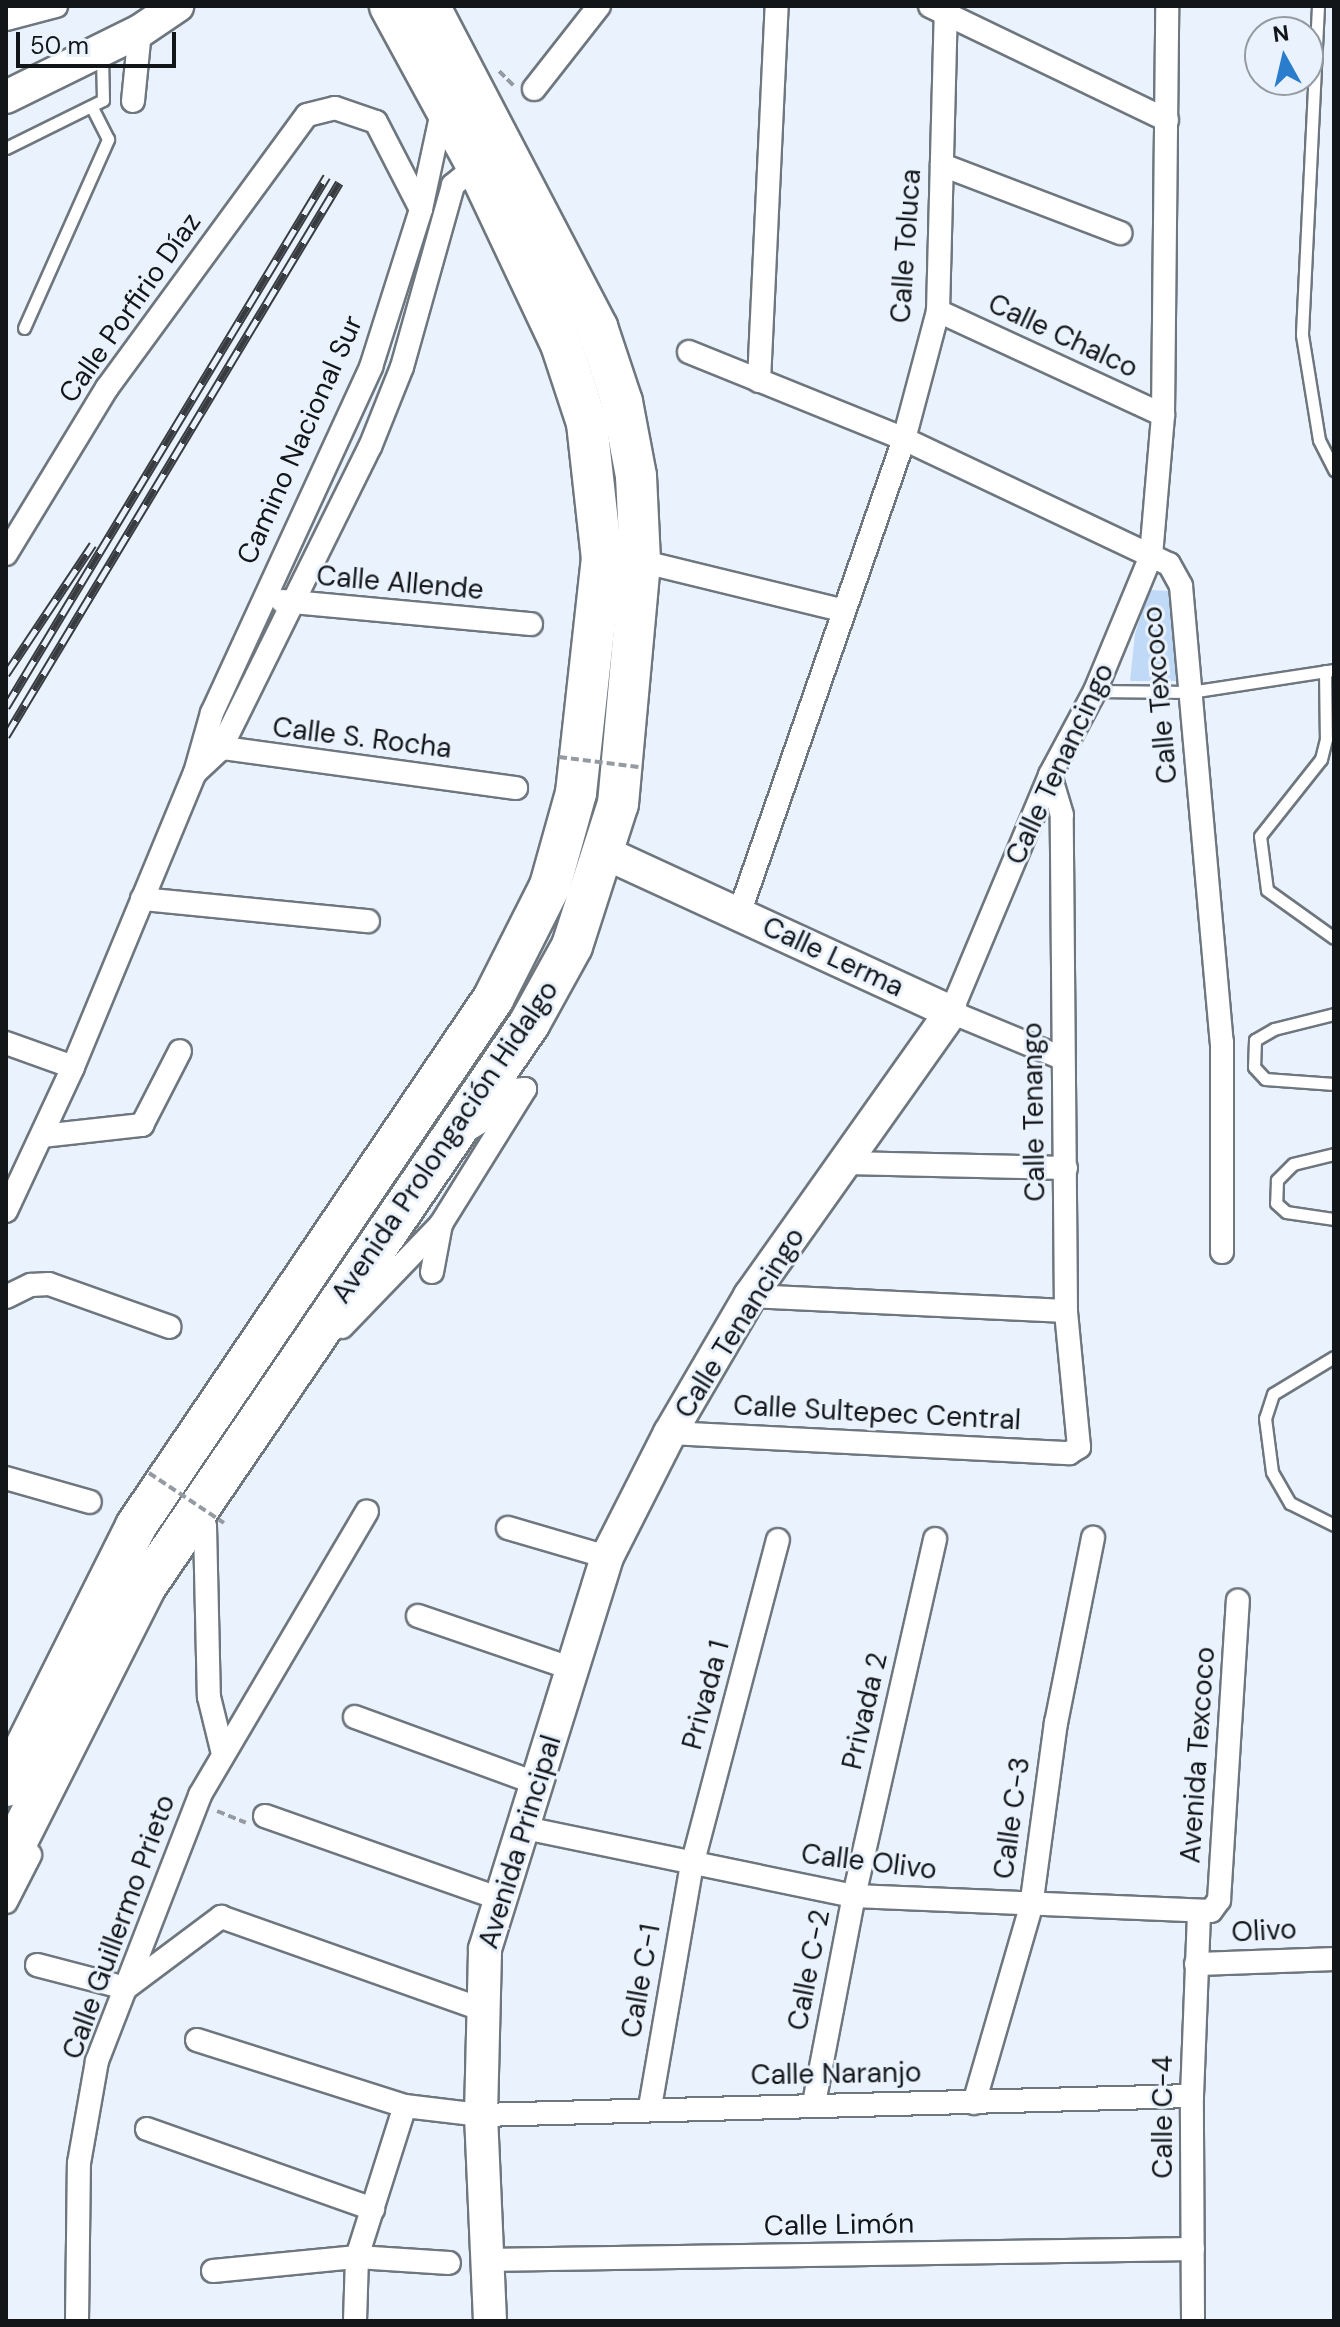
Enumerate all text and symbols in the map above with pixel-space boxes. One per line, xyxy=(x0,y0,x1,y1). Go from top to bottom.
scale bar xyxy=(20,16,180,66)
north arrow xyxy=(1244,16,1324,96)
text: N xyxy=(1271,18,1291,49)
text: 50 m xyxy=(30,30,89,61)
street label: Calle Toluca xyxy=(884,168,928,324)
street label: Calle Porfirio Díaz xyxy=(52,207,208,409)
street label: Calle Chalco xyxy=(983,287,1143,385)
street label: Camino Nacional Sur xyxy=(230,310,370,570)
street label: Calle Allende xyxy=(315,559,485,607)
street label: Calle Texcoco xyxy=(1136,605,1184,785)
street label: Calle Tenancingo xyxy=(999,658,1121,870)
street label: Calle S. Rocha xyxy=(271,710,453,766)
street label: Calle Lerma xyxy=(757,910,909,1004)
street label: Avenida Prolongación Hidalgo xyxy=(324,974,566,1310)
street label: Calle Tenango xyxy=(1016,1022,1052,1202)
street label: Calle Tenancingo xyxy=(668,1222,812,1424)
street label: Calle Sultepec Central xyxy=(732,1389,1022,1437)
street label: Privada 1 xyxy=(675,1637,737,1753)
street label: Avenida Texcoco xyxy=(1174,1646,1222,1864)
street label: Privada 2 xyxy=(835,1649,895,1773)
street label: Avenida Principal xyxy=(472,1731,568,1953)
street label: Calle C-3 xyxy=(987,1755,1037,1881)
street label: Calle Guillermo Prieto xyxy=(56,1790,182,2064)
street label: Calle Olivo xyxy=(799,1837,939,1887)
street label: Calle C-2 xyxy=(781,1907,837,2033)
street label: Olivo xyxy=(1231,1913,1297,1949)
street label: Calle C-1 xyxy=(614,1921,668,2041)
street label: Calle C-4 xyxy=(1146,2055,1180,2179)
street label: Calle Naranjo xyxy=(750,2056,922,2092)
street label: Calle Limón xyxy=(764,2207,914,2243)

